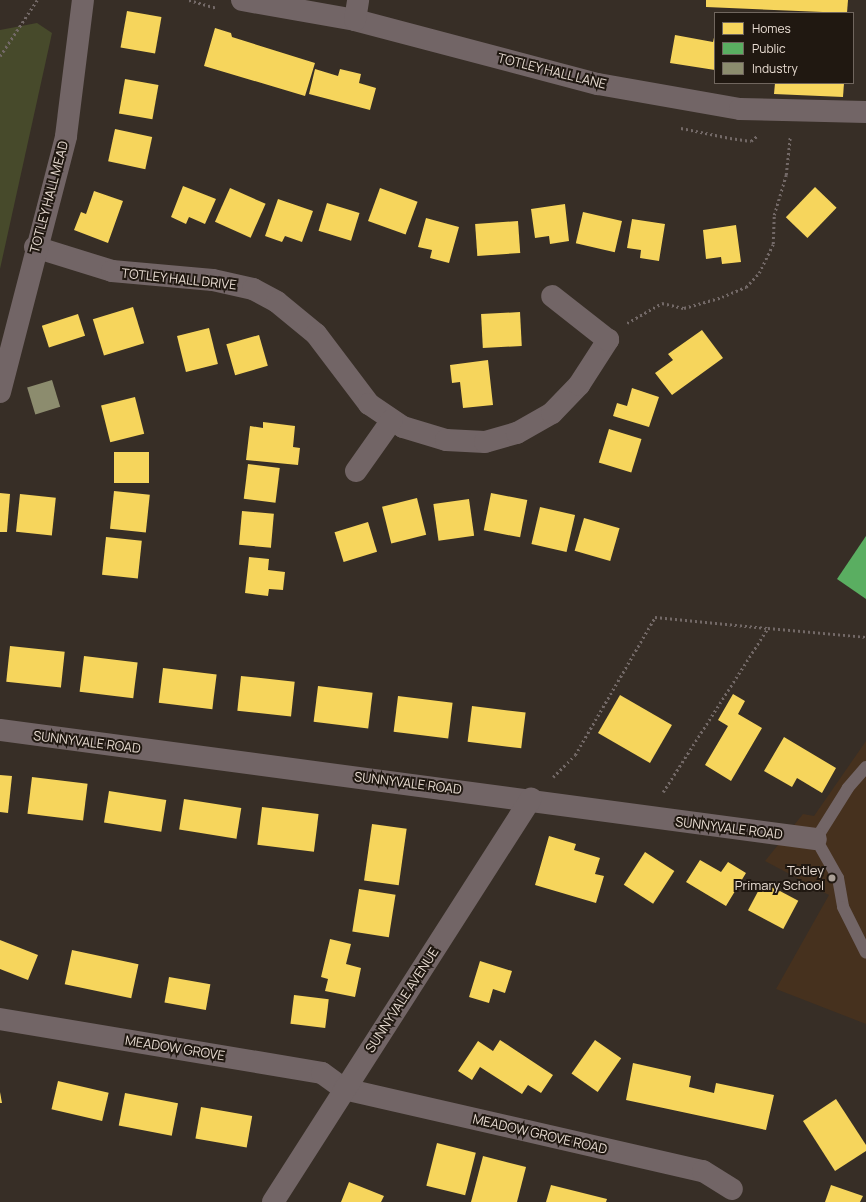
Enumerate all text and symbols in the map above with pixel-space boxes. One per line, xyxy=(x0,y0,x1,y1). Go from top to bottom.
legend xyxy=(714,12,854,84)
text: Homes xyxy=(752,20,791,37)
text: Public xyxy=(752,40,786,57)
street label: TOTLEY HALL LANE xyxy=(495,50,609,92)
text: Industry xyxy=(752,60,798,77)
street label: TOTLEY HALL MEAD xyxy=(26,139,72,255)
street label: TOTLEY HALL DRIVE xyxy=(120,265,238,293)
street label: SUNNYVALE ROAD xyxy=(32,728,142,756)
street label: SUNNYVALE ROAD xyxy=(353,769,463,797)
street label: SUNNYVALE ROAD xyxy=(674,814,784,842)
place label: Totley Primary School xyxy=(735,863,824,894)
marker: Totley Primary School xyxy=(827,873,837,883)
street label: SUNNYVALE AVENUE xyxy=(362,945,442,1055)
street label: MEADOW GROVE xyxy=(124,1032,226,1064)
street label: MEADOW GROVE ROAD xyxy=(471,1111,609,1157)

